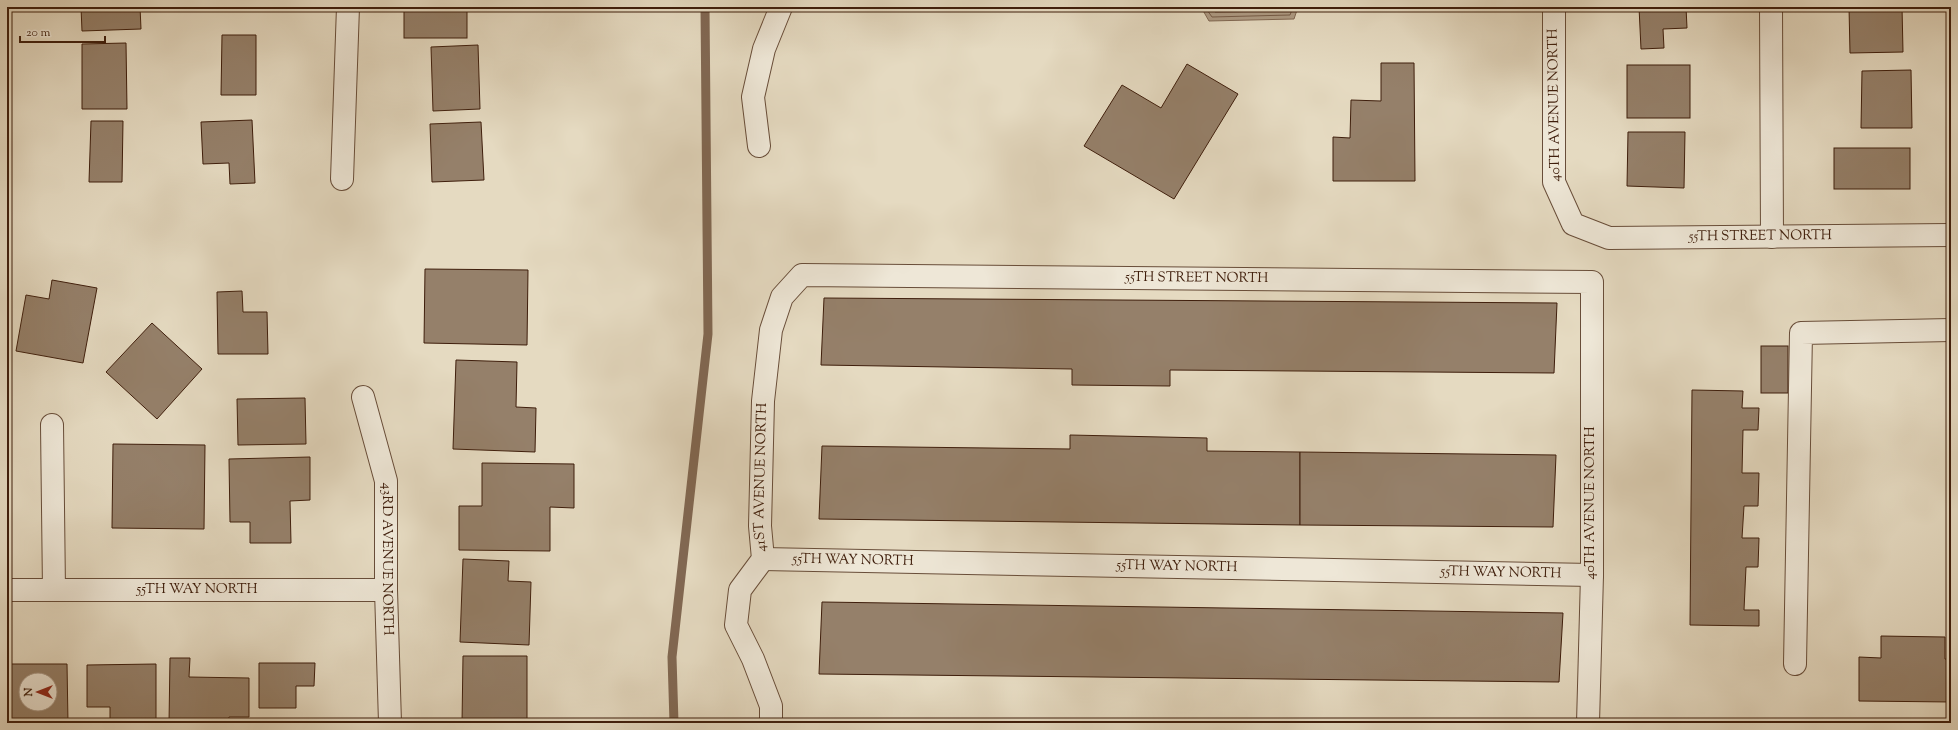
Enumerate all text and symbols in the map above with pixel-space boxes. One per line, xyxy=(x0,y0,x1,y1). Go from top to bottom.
scale bar xyxy=(20,18,105,44)
text: 20 m xyxy=(26,24,51,42)
street label: 40TH AVENUE NORTH xyxy=(1544,28,1566,182)
street label: 55TH STREET NORTH xyxy=(1688,226,1832,247)
street label: 55TH STREET NORTH xyxy=(1124,268,1268,289)
street label: 41ST AVENUE NORTH xyxy=(750,403,773,553)
street label: 40TH AVENUE NORTH xyxy=(1581,426,1601,580)
street label: 43RD AVENUE NORTH xyxy=(376,482,397,636)
street label: 55TH WAY NORTH xyxy=(791,550,914,572)
street label: 55TH WAY NORTH xyxy=(1115,556,1238,578)
street label: 55TH WAY NORTH xyxy=(1439,562,1562,584)
street label: 55TH WAY NORTH xyxy=(135,580,258,600)
north arrow xyxy=(18,672,58,712)
text: N xyxy=(21,687,37,697)

